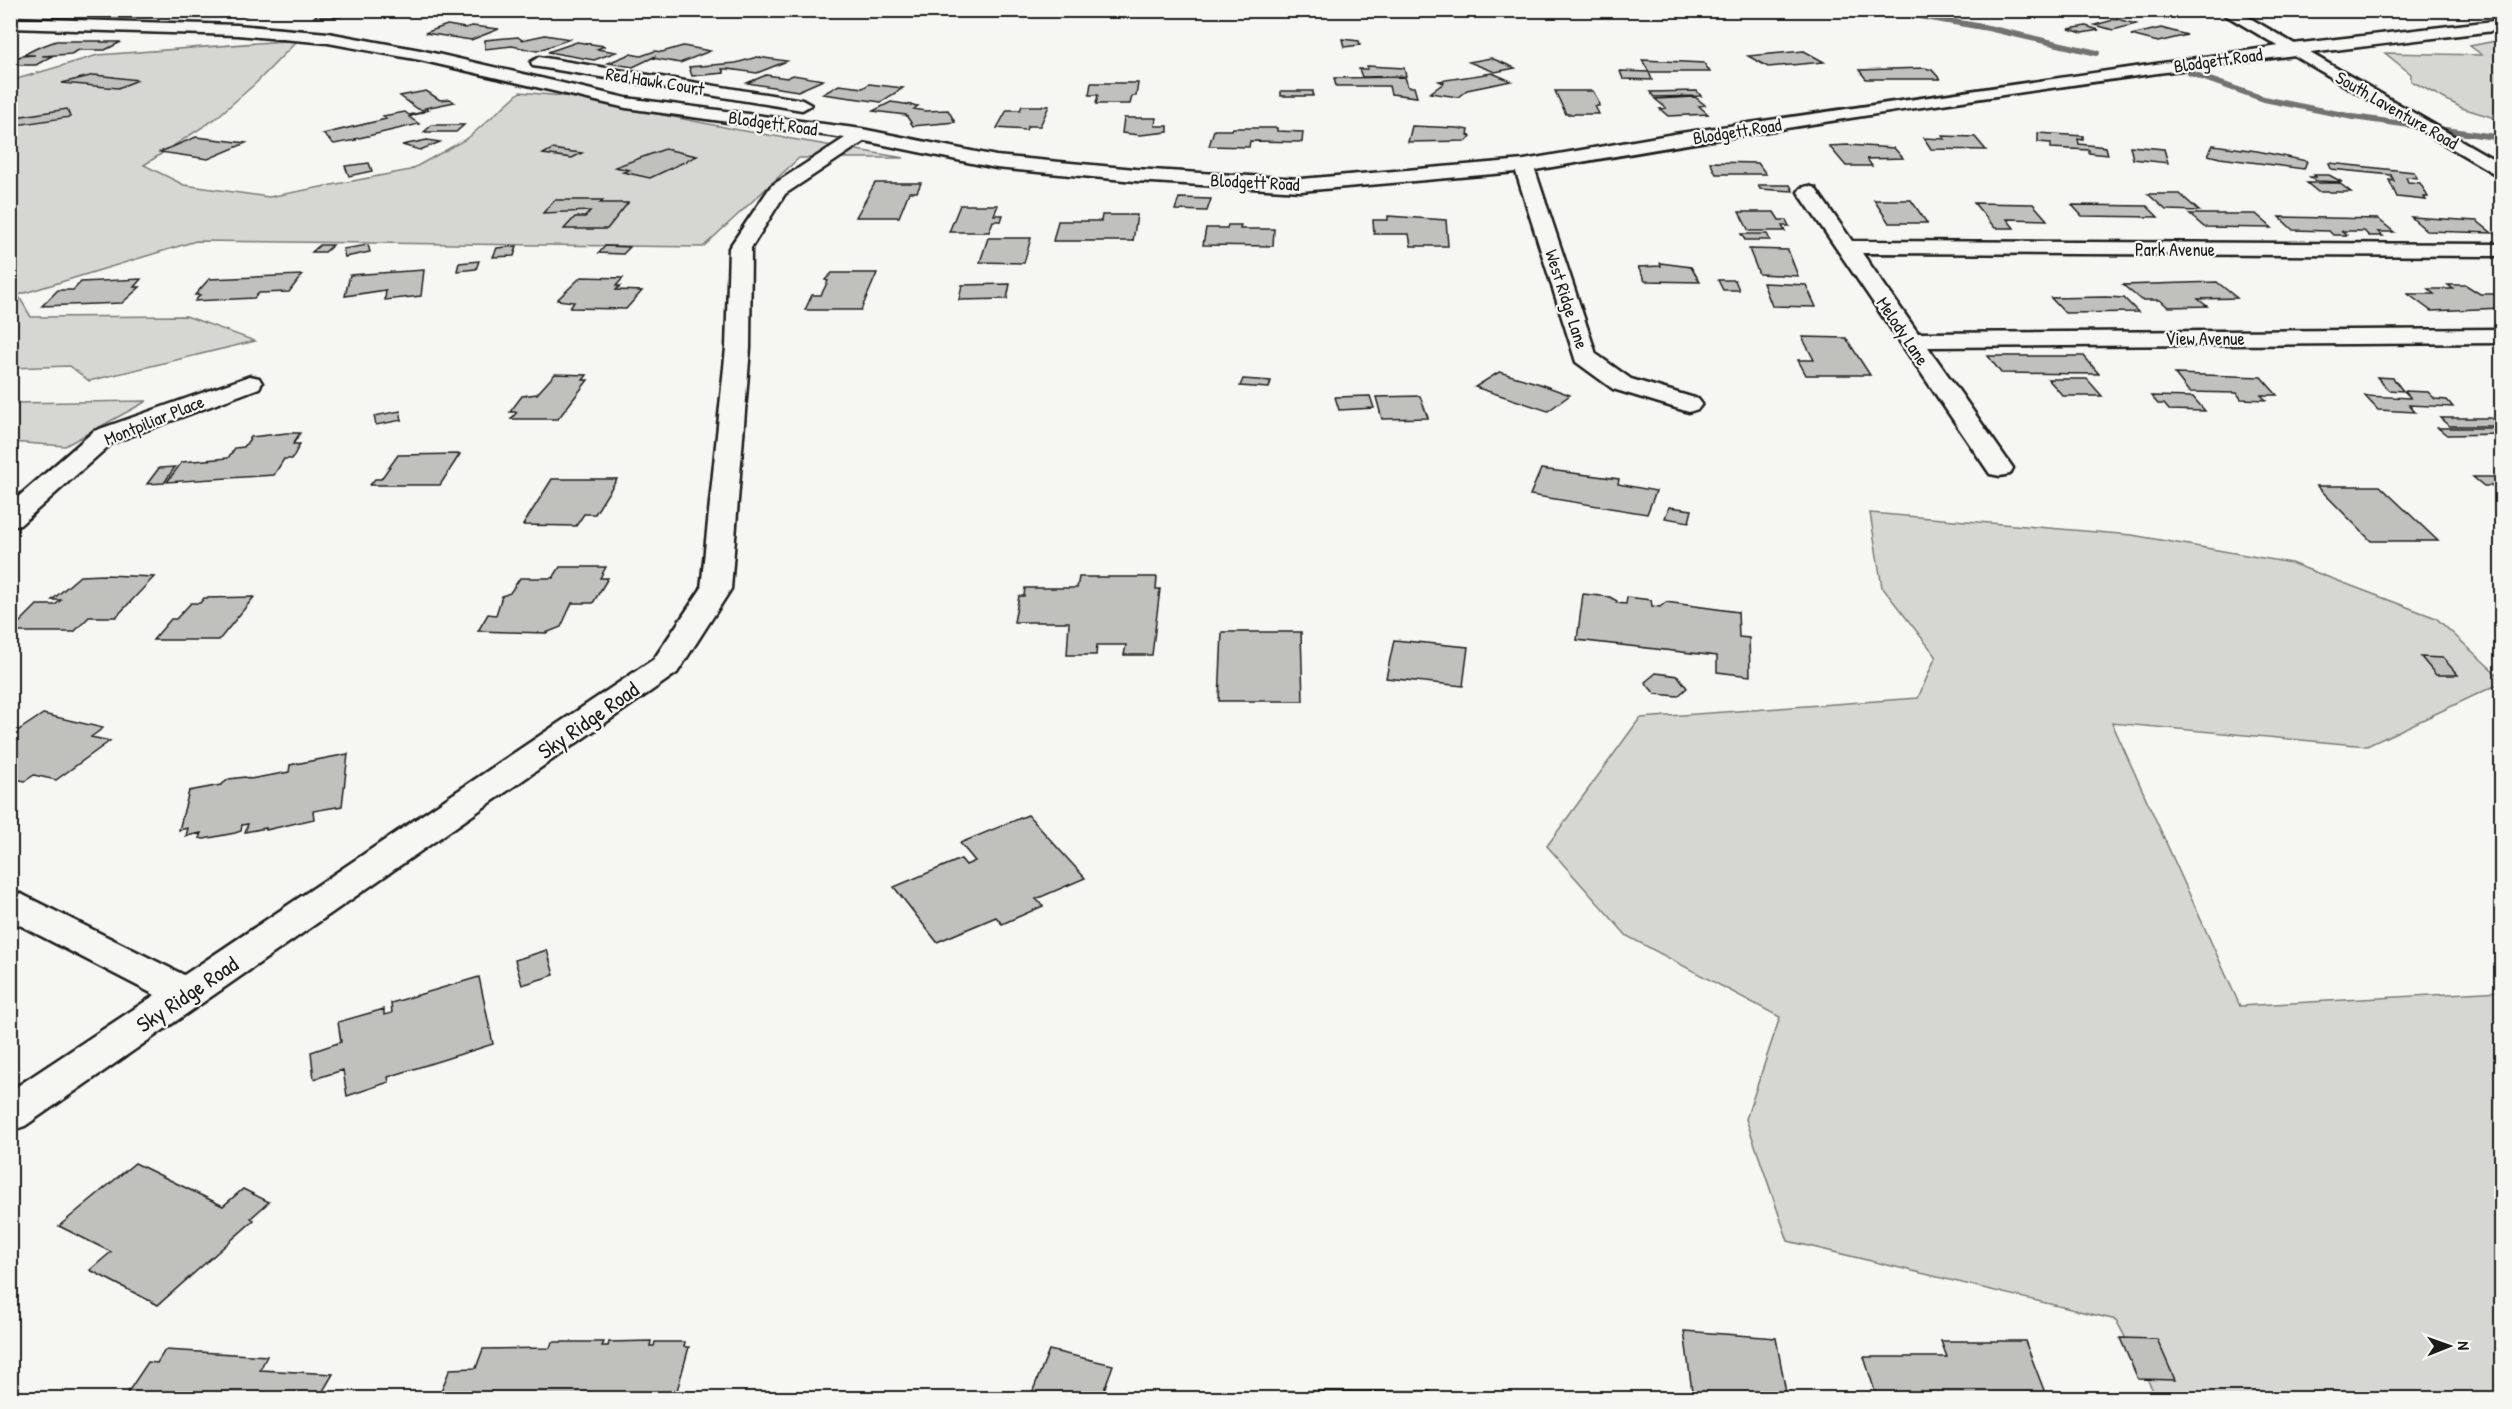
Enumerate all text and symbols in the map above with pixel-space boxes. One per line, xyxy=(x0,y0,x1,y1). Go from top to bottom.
street label: Blodgett Road xyxy=(2172,41,2264,79)
street label: Red Hawk Court xyxy=(604,61,707,101)
street label: South Laventure Road xyxy=(2331,65,2463,155)
street label: Blodgett Road xyxy=(727,104,819,142)
street label: Blodgett Road xyxy=(1691,112,1783,150)
street label: Blodgett Road xyxy=(1210,167,1300,197)
street label: Park Avenue xyxy=(2135,237,2215,262)
street label: West Ridge Lane xyxy=(1539,246,1595,352)
street label: Melody Lane xyxy=(1871,292,1935,370)
street label: View Avenue xyxy=(2165,326,2245,351)
street label: Montpiliar Place xyxy=(100,389,208,451)
street label: Sky Ridge Road xyxy=(532,674,645,766)
street label: Sky Ridge Road xyxy=(130,949,244,1039)
north arrow xyxy=(2419,1316,2479,1376)
text: N xyxy=(2453,1341,2475,1351)

